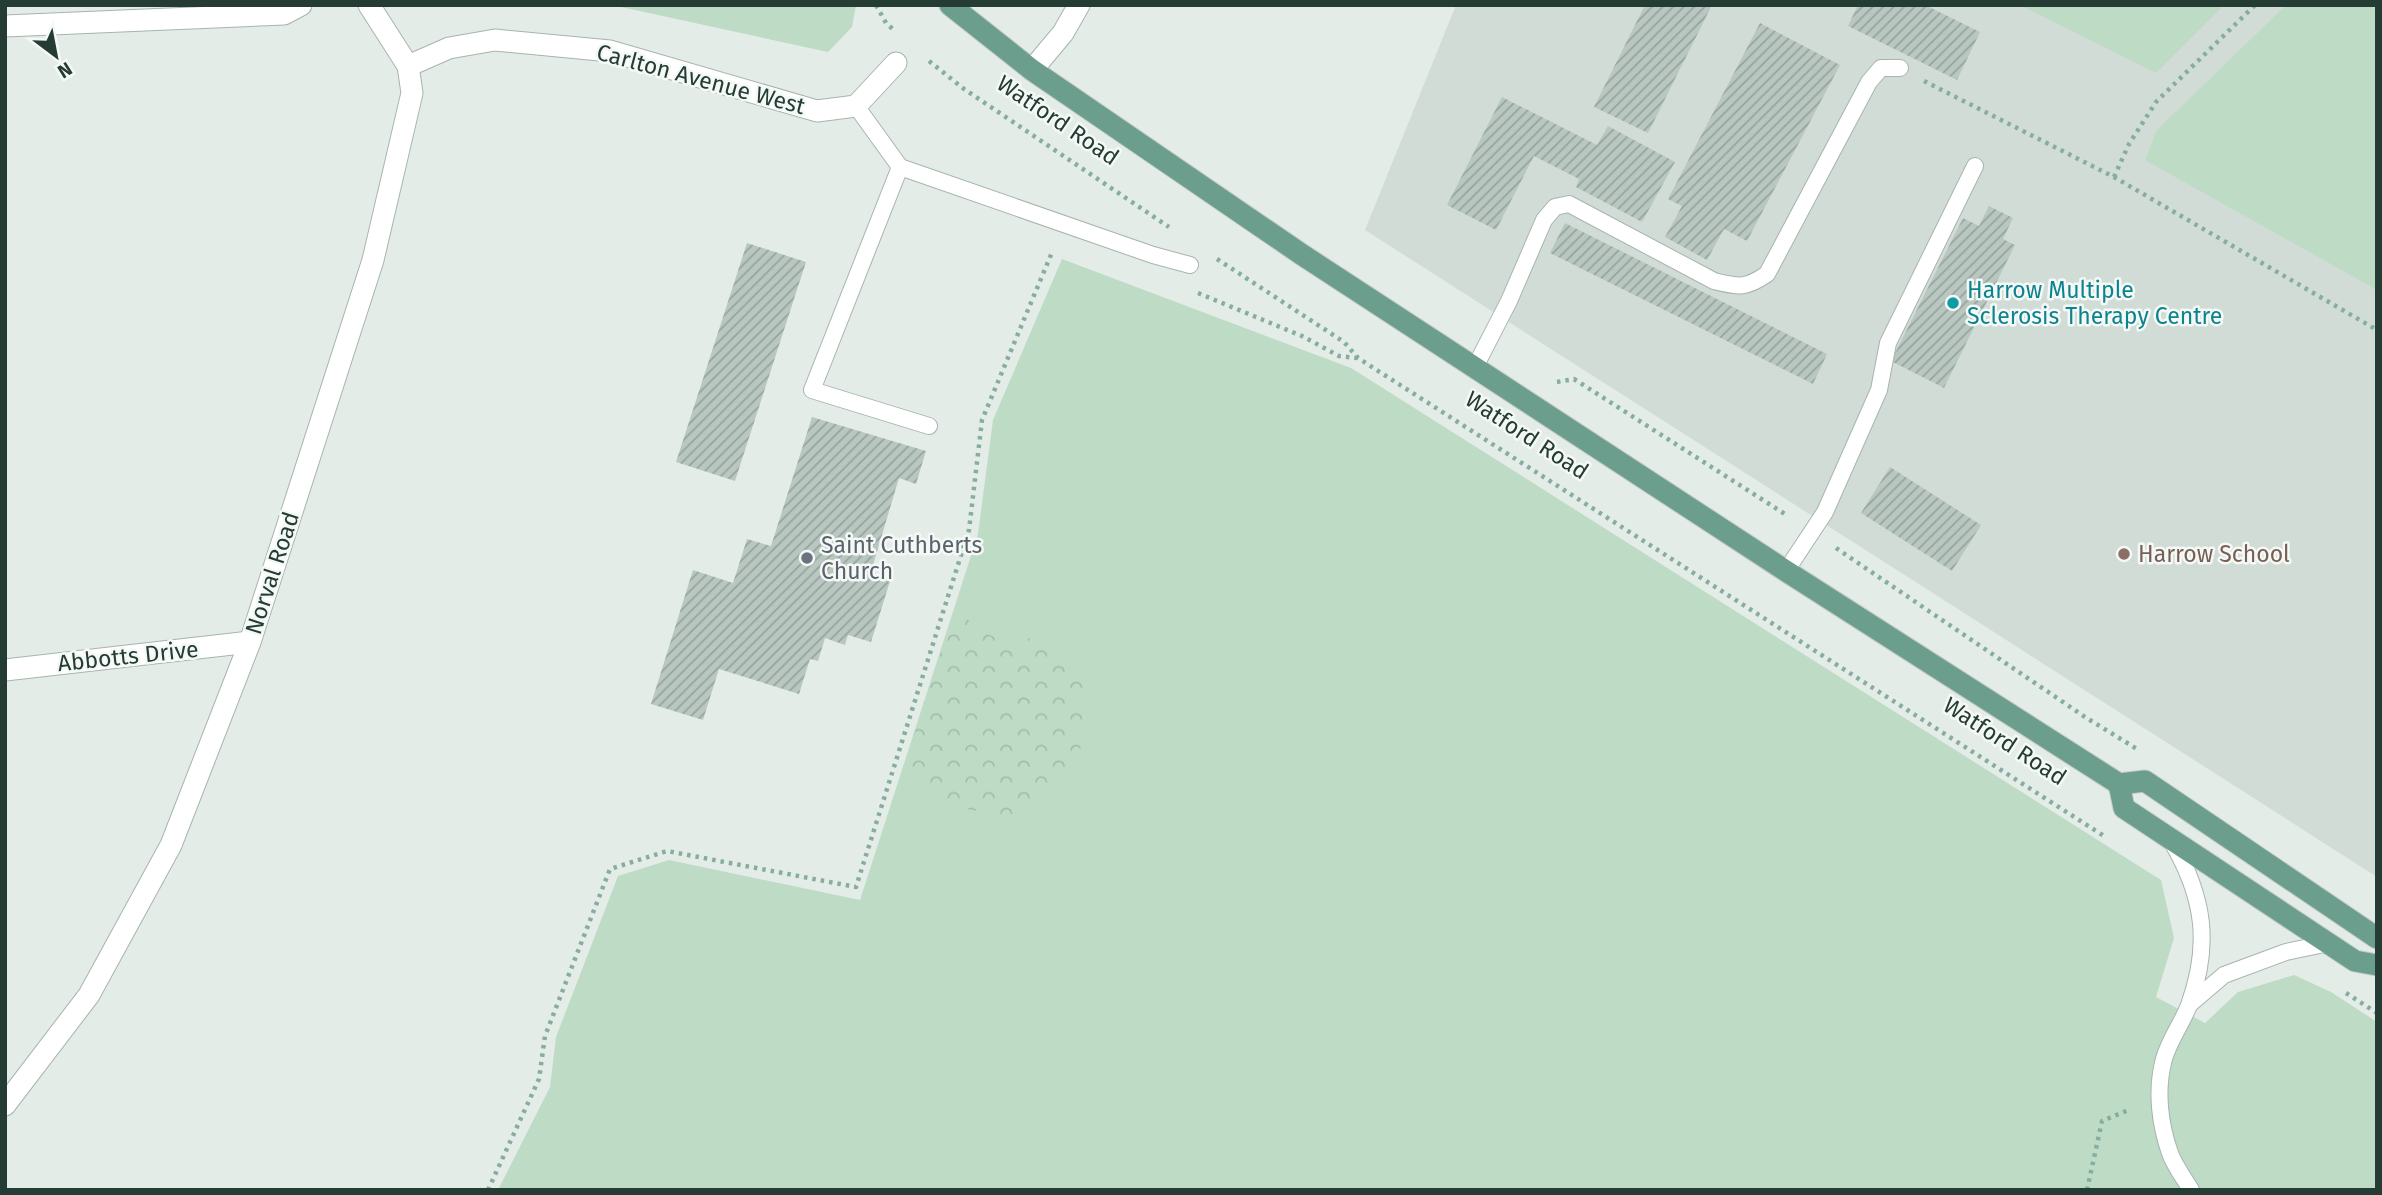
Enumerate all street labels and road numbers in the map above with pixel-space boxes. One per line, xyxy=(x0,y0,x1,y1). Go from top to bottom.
street label: Carlton Avenue West xyxy=(594,38,809,120)
street label: Watford Road xyxy=(992,69,1124,171)
street label: Watford Road xyxy=(1460,385,1594,485)
street label: Norval Road xyxy=(239,508,305,638)
street label: Abbotts Drive xyxy=(56,635,200,677)
street label: Watford Road xyxy=(1938,691,2072,791)

